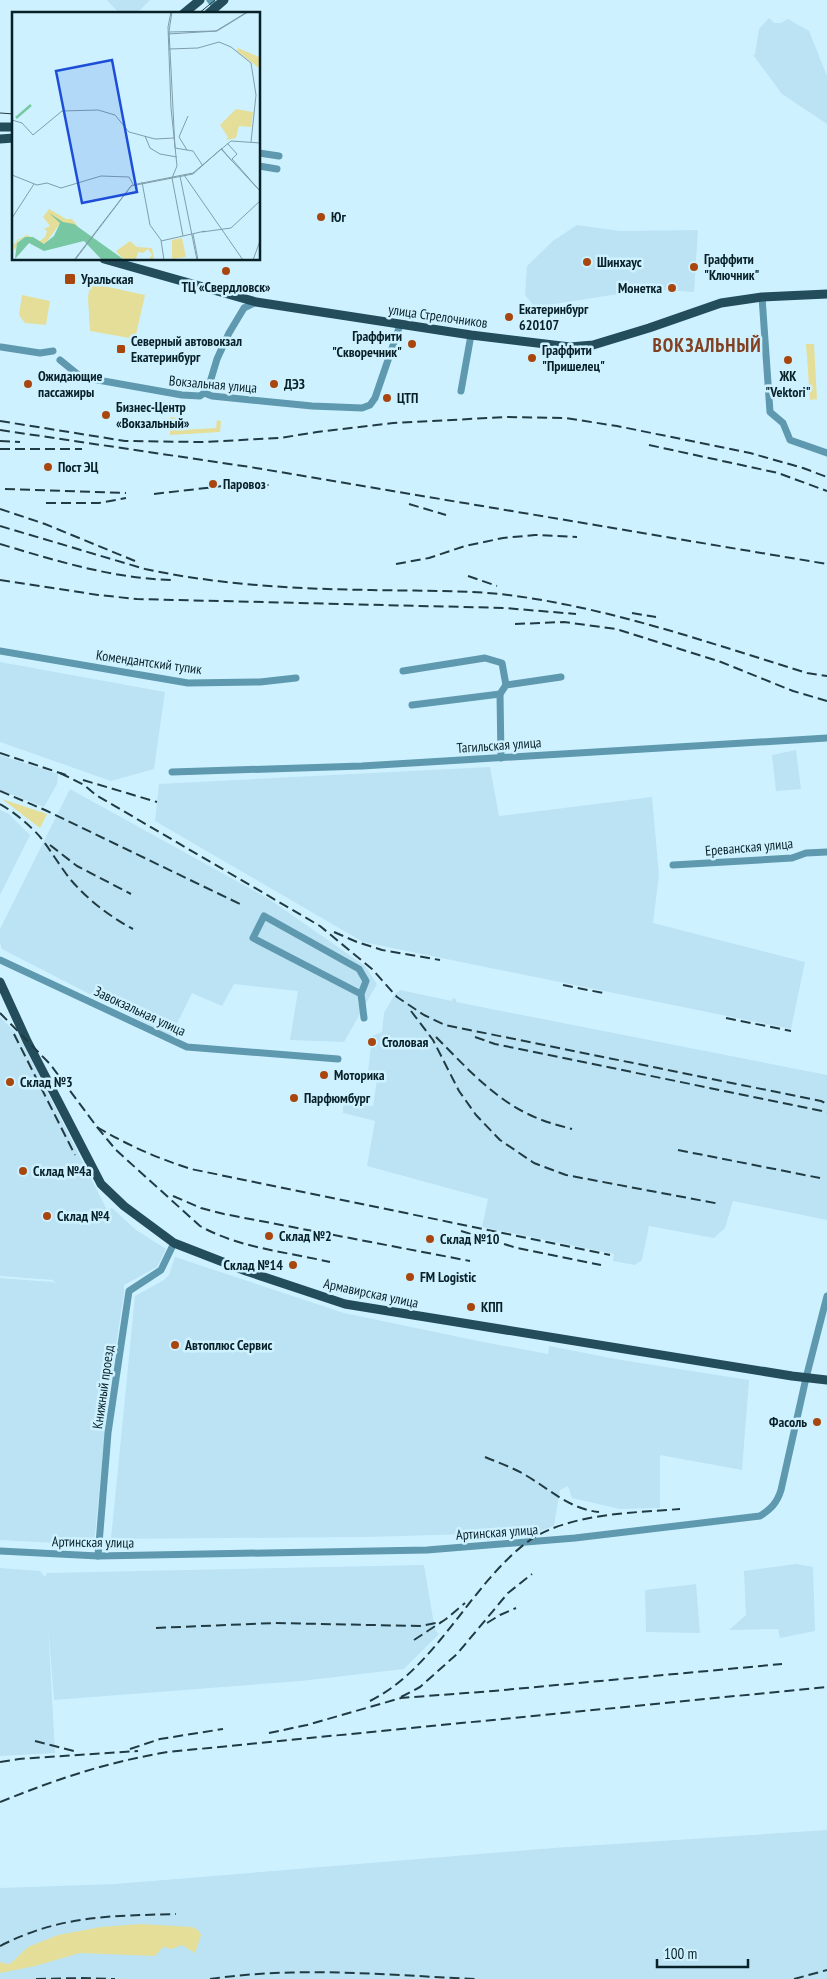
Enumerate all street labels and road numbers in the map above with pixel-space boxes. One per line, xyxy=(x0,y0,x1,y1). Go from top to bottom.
street label: улица Стрелочников xyxy=(387,300,489,332)
street label: Вокзальная улица xyxy=(168,371,258,397)
street label: Комендантский тупик xyxy=(95,646,204,678)
street label: Тагильская улица xyxy=(456,733,542,757)
street label: Ереванская улица xyxy=(704,834,794,860)
street label: Завокзальная улица xyxy=(91,982,189,1040)
street label: Армавирская улица xyxy=(322,1274,420,1312)
street label: Книжный проезд xyxy=(88,1344,118,1430)
street label: Артинская улица xyxy=(455,1520,539,1544)
street label: Артинская улица xyxy=(52,1532,134,1552)

